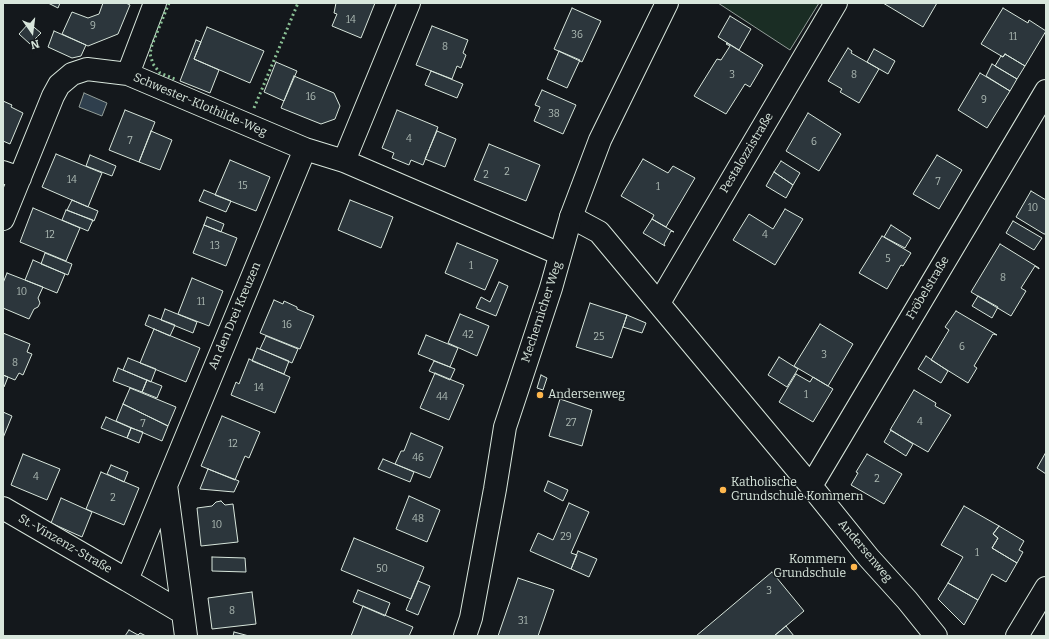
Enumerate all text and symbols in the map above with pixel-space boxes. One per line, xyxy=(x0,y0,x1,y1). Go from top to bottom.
north arrow xyxy=(12,12,52,52)
house number: 14 xyxy=(346,14,356,26)
house number: 9 xyxy=(90,20,96,32)
house number: 36 xyxy=(571,29,583,41)
house number: 11 xyxy=(1009,31,1017,43)
text: N xyxy=(29,37,41,51)
house number: 8 xyxy=(442,41,448,53)
house number: 3 xyxy=(729,69,735,81)
house number: 8 xyxy=(851,69,857,81)
street label: Schwester-Klothilde-Weg xyxy=(131,70,269,140)
house number: 16 xyxy=(306,91,316,103)
house number: 9 xyxy=(981,94,987,106)
house number: 38 xyxy=(548,108,560,120)
street label: Pestalozzistraße xyxy=(717,110,777,196)
house number: 4 xyxy=(406,133,412,145)
house number: 7 xyxy=(127,135,133,147)
house number: 6 xyxy=(811,136,817,148)
house number: 2 xyxy=(504,166,510,178)
house number: 2 xyxy=(483,169,489,181)
house number: 14 xyxy=(67,174,77,186)
house number: 7 xyxy=(935,176,941,188)
house number: 15 xyxy=(238,180,248,192)
house number: 1 xyxy=(656,181,660,193)
house number: 10 xyxy=(1028,202,1038,214)
house number: 12 xyxy=(45,229,55,241)
house number: 4 xyxy=(762,229,768,241)
house number: 13 xyxy=(210,240,220,252)
house number: 5 xyxy=(885,253,891,265)
street label: Fröbelstraße xyxy=(903,254,953,322)
street label: An den Drei Kreuzen xyxy=(206,260,264,372)
house number: 1 xyxy=(469,260,473,272)
street label: Mechernicher Weg xyxy=(519,260,565,364)
house number: 8 xyxy=(1000,272,1006,284)
house number: 10 xyxy=(17,286,27,298)
house number: 11 xyxy=(197,296,205,308)
house number: 16 xyxy=(282,319,292,331)
house number: 42 xyxy=(462,329,474,341)
house number: 25 xyxy=(594,331,604,343)
house number: 6 xyxy=(959,341,965,353)
house number: 3 xyxy=(821,349,827,361)
house number: 8 xyxy=(12,357,18,369)
house number: 14 xyxy=(254,382,264,394)
place label: Andersenweg xyxy=(548,388,625,402)
house number: 1 xyxy=(804,389,808,401)
marker: Andersenweg xyxy=(535,390,545,400)
house number: 44 xyxy=(436,391,448,403)
house number: 4 xyxy=(917,416,923,428)
house number: 27 xyxy=(566,417,576,429)
house number: 7 xyxy=(140,418,146,430)
house number: 12 xyxy=(228,438,238,450)
house number: 46 xyxy=(412,452,424,464)
house number: 4 xyxy=(33,471,39,483)
house number: 2 xyxy=(874,473,880,485)
place label: Katholische Grundschule Kommern xyxy=(731,476,863,504)
marker: Katholische Grundschule Kommern xyxy=(718,485,728,495)
house number: 2 xyxy=(110,492,116,504)
street label: St.-Vinzenz-Straße xyxy=(16,511,114,577)
house number: 48 xyxy=(412,513,424,525)
street label: Andersenweg xyxy=(835,517,895,585)
house number: 10 xyxy=(212,519,222,531)
house number: 29 xyxy=(560,531,572,543)
house number: 1 xyxy=(975,547,979,559)
place label: Kommern Grundschule xyxy=(773,553,846,581)
marker: Kommern Grundschule xyxy=(849,562,859,572)
house number: 50 xyxy=(376,563,388,575)
house number: 3 xyxy=(766,585,772,597)
house number: 8 xyxy=(229,605,235,617)
house number: 31 xyxy=(518,615,528,627)

